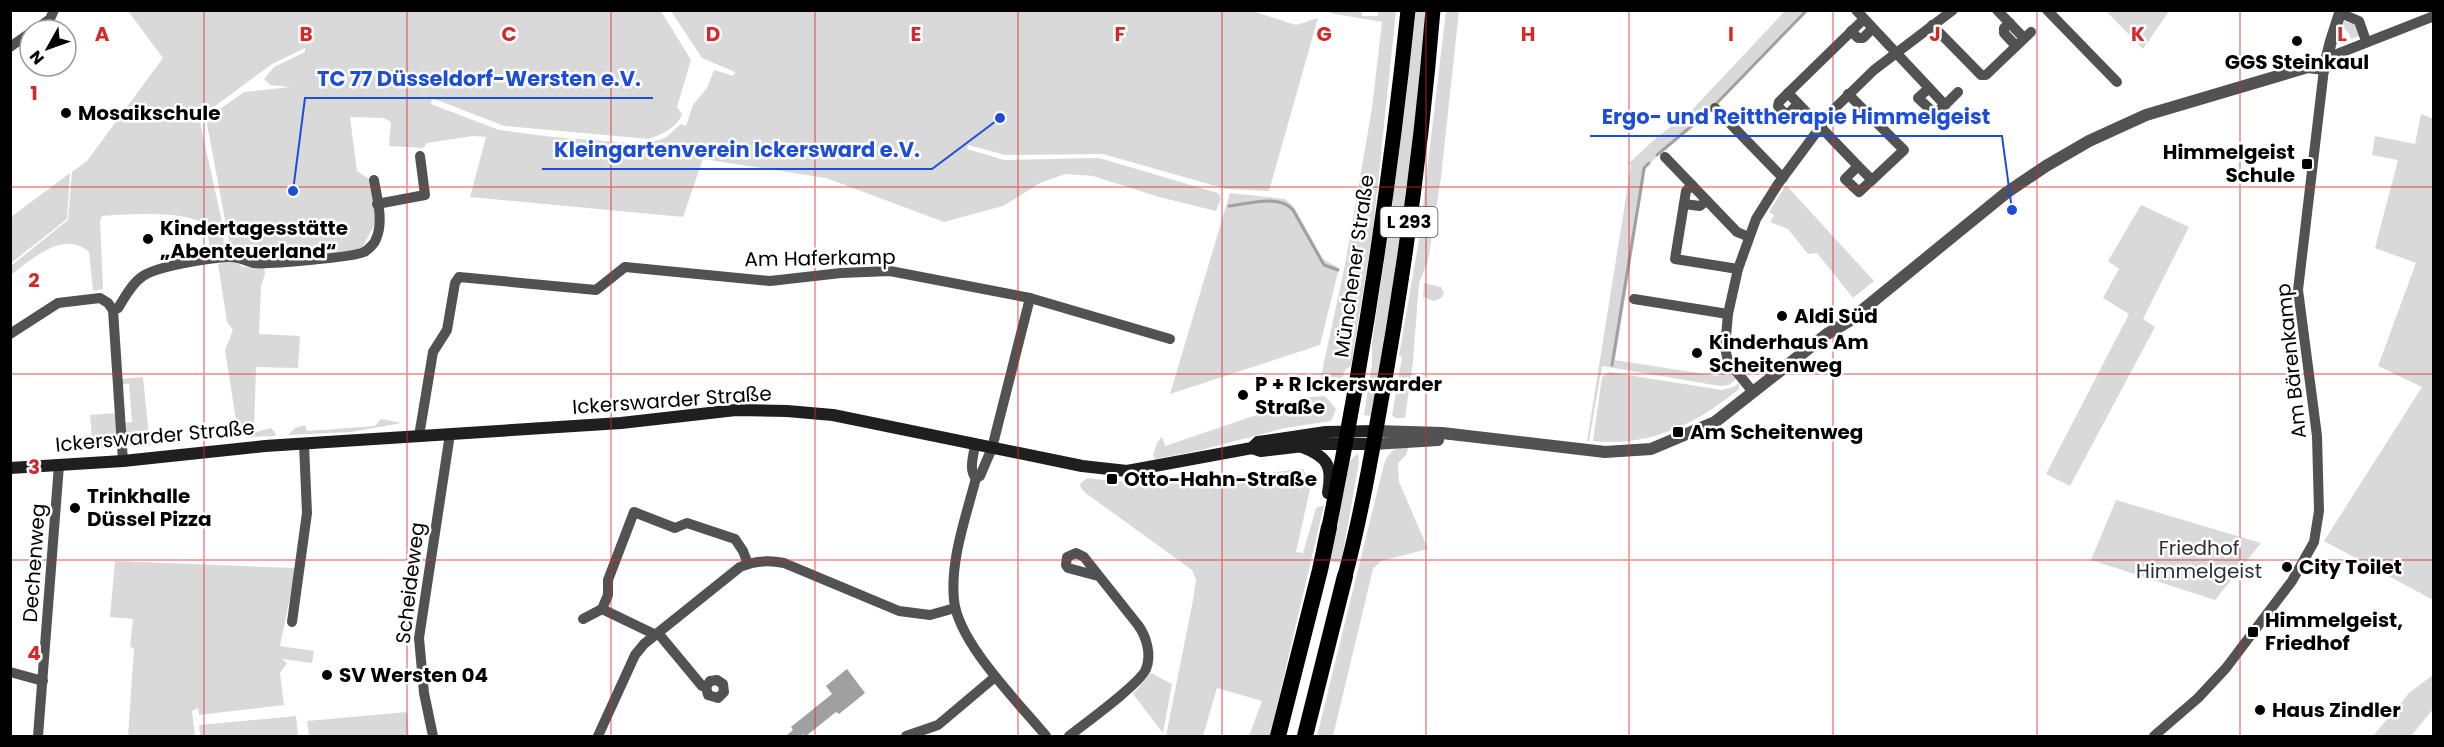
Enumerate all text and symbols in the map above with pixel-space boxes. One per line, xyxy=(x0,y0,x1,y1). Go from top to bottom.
north arrow xyxy=(18,18,78,78)
text: A xyxy=(95,20,110,48)
text: B xyxy=(299,20,313,48)
text: C xyxy=(501,20,517,48)
text: D xyxy=(706,20,720,48)
text: E xyxy=(911,20,921,48)
text: F xyxy=(1115,20,1126,48)
text: G xyxy=(1316,20,1332,48)
text: H xyxy=(1521,20,1535,48)
text: I xyxy=(1728,20,1734,48)
text: J xyxy=(1929,20,1941,48)
text: K xyxy=(2131,20,2145,48)
text: L xyxy=(2337,20,2347,48)
marker: GGS Steinkaul xyxy=(2290,34,2304,48)
text: N xyxy=(24,45,50,69)
place label: GGS Steinkaul xyxy=(2225,48,2369,76)
callout: TC 77 Düsseldorf-Wersten e.V. xyxy=(305,59,653,98)
text: TC 77 Düsseldorf-Wersten e.V. xyxy=(317,64,641,93)
text: 1 xyxy=(30,79,38,107)
callout: Ergo- und Reittherapie Himmelgeist xyxy=(1590,97,2002,136)
place label: Mosaikschule xyxy=(78,99,221,127)
text: Ergo- und Reittherapie Himmelgeist xyxy=(1602,102,1990,131)
marker: Mosaikschule xyxy=(59,106,73,120)
callout: Kleingartenverein Ickersward e.V. xyxy=(542,130,932,169)
text: Kleingartenverein Ickersward e.V. xyxy=(554,135,920,164)
place label: Himmelgeist Schule xyxy=(2163,138,2295,189)
marker: Himmelgeist Schule xyxy=(2300,157,2314,171)
street label: Münchener Straße xyxy=(1327,173,1381,359)
road number: L 293 xyxy=(1380,207,1438,237)
place label: Kindertagesstätte „Abenteuerland“ xyxy=(160,214,348,265)
marker: Kindertagesstätte „Abenteuerland“ xyxy=(141,232,155,246)
street label: Am Haferkamp xyxy=(744,243,896,273)
text: 2 xyxy=(28,266,40,294)
street label: Am Bärenkamp xyxy=(2269,282,2313,440)
place label: Aldi Süd xyxy=(1794,302,1878,330)
marker: Aldi Süd xyxy=(1775,309,1789,323)
place label: Kinderhaus Am Scheitenweg xyxy=(1709,328,1869,379)
marker: Kinderhaus Am Scheitenweg xyxy=(1690,346,1704,360)
place label: P + R Ickerswarder Straße xyxy=(1255,370,1443,421)
street label: Ickerswarder Straße xyxy=(571,379,773,421)
marker: P + R Ickerswarder Straße xyxy=(1236,388,1250,402)
street label: Ickerswarder Straße xyxy=(54,413,256,459)
place label: Am Scheitenweg xyxy=(1690,418,1863,446)
marker: Am Scheitenweg xyxy=(1671,425,1685,439)
text: 3 xyxy=(28,453,40,481)
place label: Otto-Hahn-Straße xyxy=(1124,465,1317,493)
marker: Otto-Hahn-Straße xyxy=(1105,472,1119,486)
place label: Trinkhalle Düssel Pizza xyxy=(87,482,212,533)
marker: Trinkhalle Düssel Pizza xyxy=(68,501,82,515)
street label: Dechenweg xyxy=(16,503,52,623)
street label: Scheideweg xyxy=(389,521,431,645)
park label: Friedhof Himmelgeist xyxy=(2136,534,2262,585)
place label: City Toilet xyxy=(2299,553,2402,581)
marker: City Toilet xyxy=(2280,560,2294,574)
place label: Himmelgeist, Friedhof xyxy=(2265,606,2403,657)
marker: Himmelgeist, Friedhof xyxy=(2246,625,2260,639)
text: 4 xyxy=(27,639,41,667)
place label: SV Wersten 04 xyxy=(339,661,488,689)
marker: SV Wersten 04 xyxy=(320,668,334,682)
place label: Haus Zindler xyxy=(2272,696,2401,724)
marker: Haus Zindler xyxy=(2253,703,2267,717)

